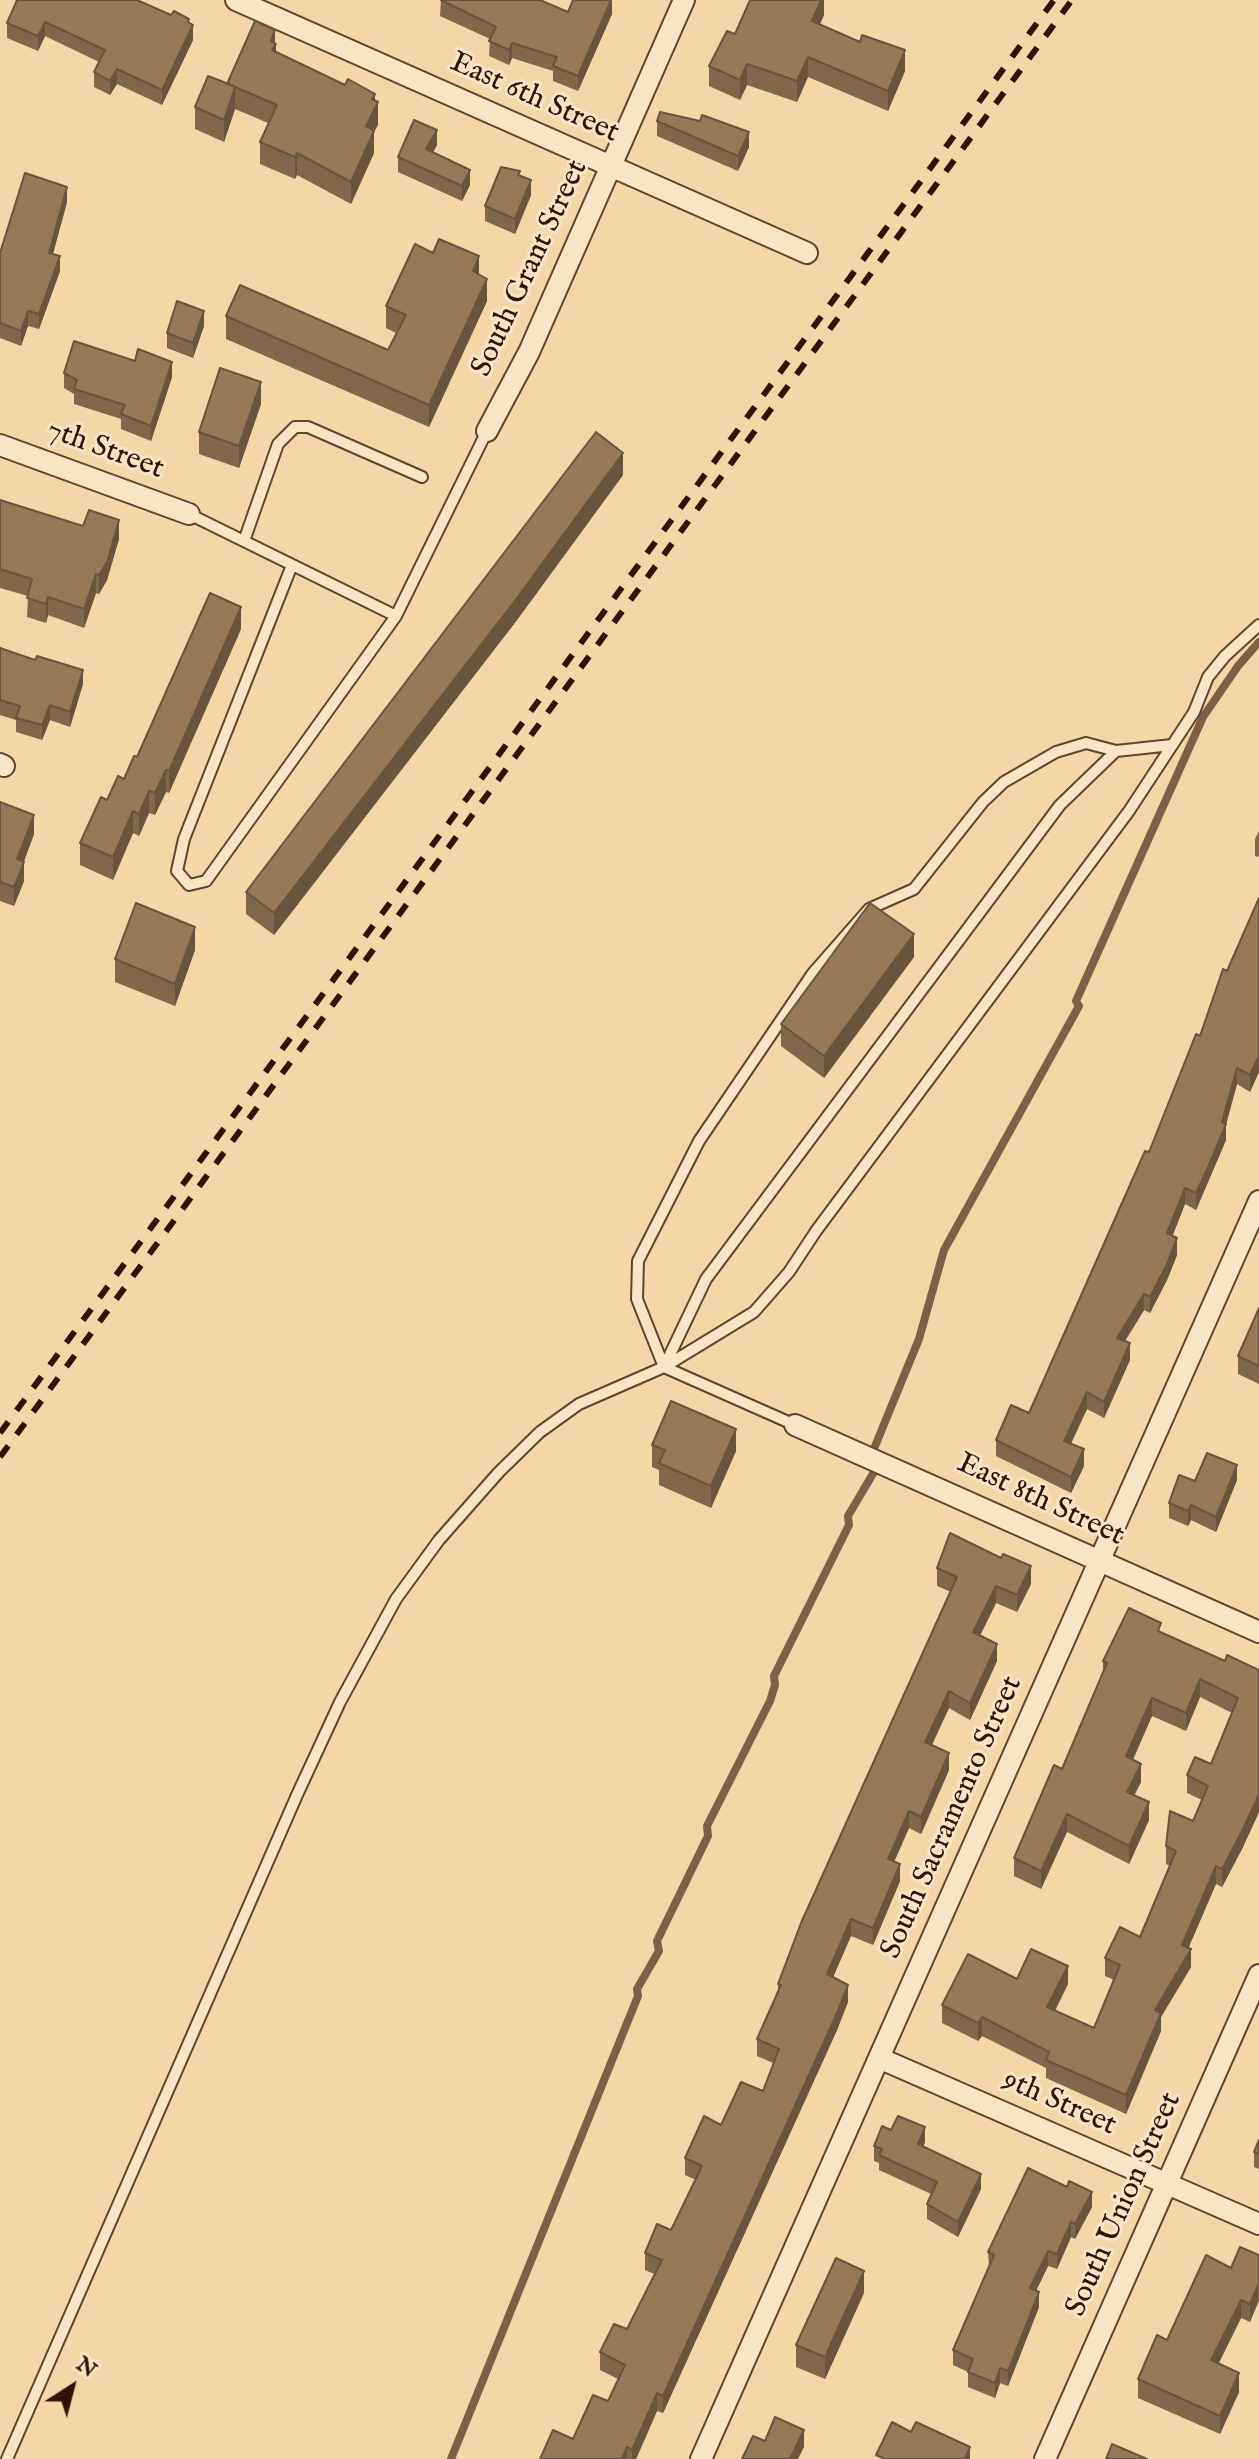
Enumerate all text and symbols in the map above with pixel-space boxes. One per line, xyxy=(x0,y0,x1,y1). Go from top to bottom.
street label: East 6th Street xyxy=(444,46,624,152)
street label: South Grant Street xyxy=(465,155,597,383)
street label: 7th Street xyxy=(42,413,168,489)
street label: East 8th Street xyxy=(951,1447,1129,1555)
street label: South Sacramento Street xyxy=(874,1671,1032,1965)
street label: 9th Street xyxy=(997,2063,1121,2145)
street label: South Union Street xyxy=(1059,2087,1191,2323)
north arrow xyxy=(32,2347,112,2427)
text: N xyxy=(70,2351,102,2385)

